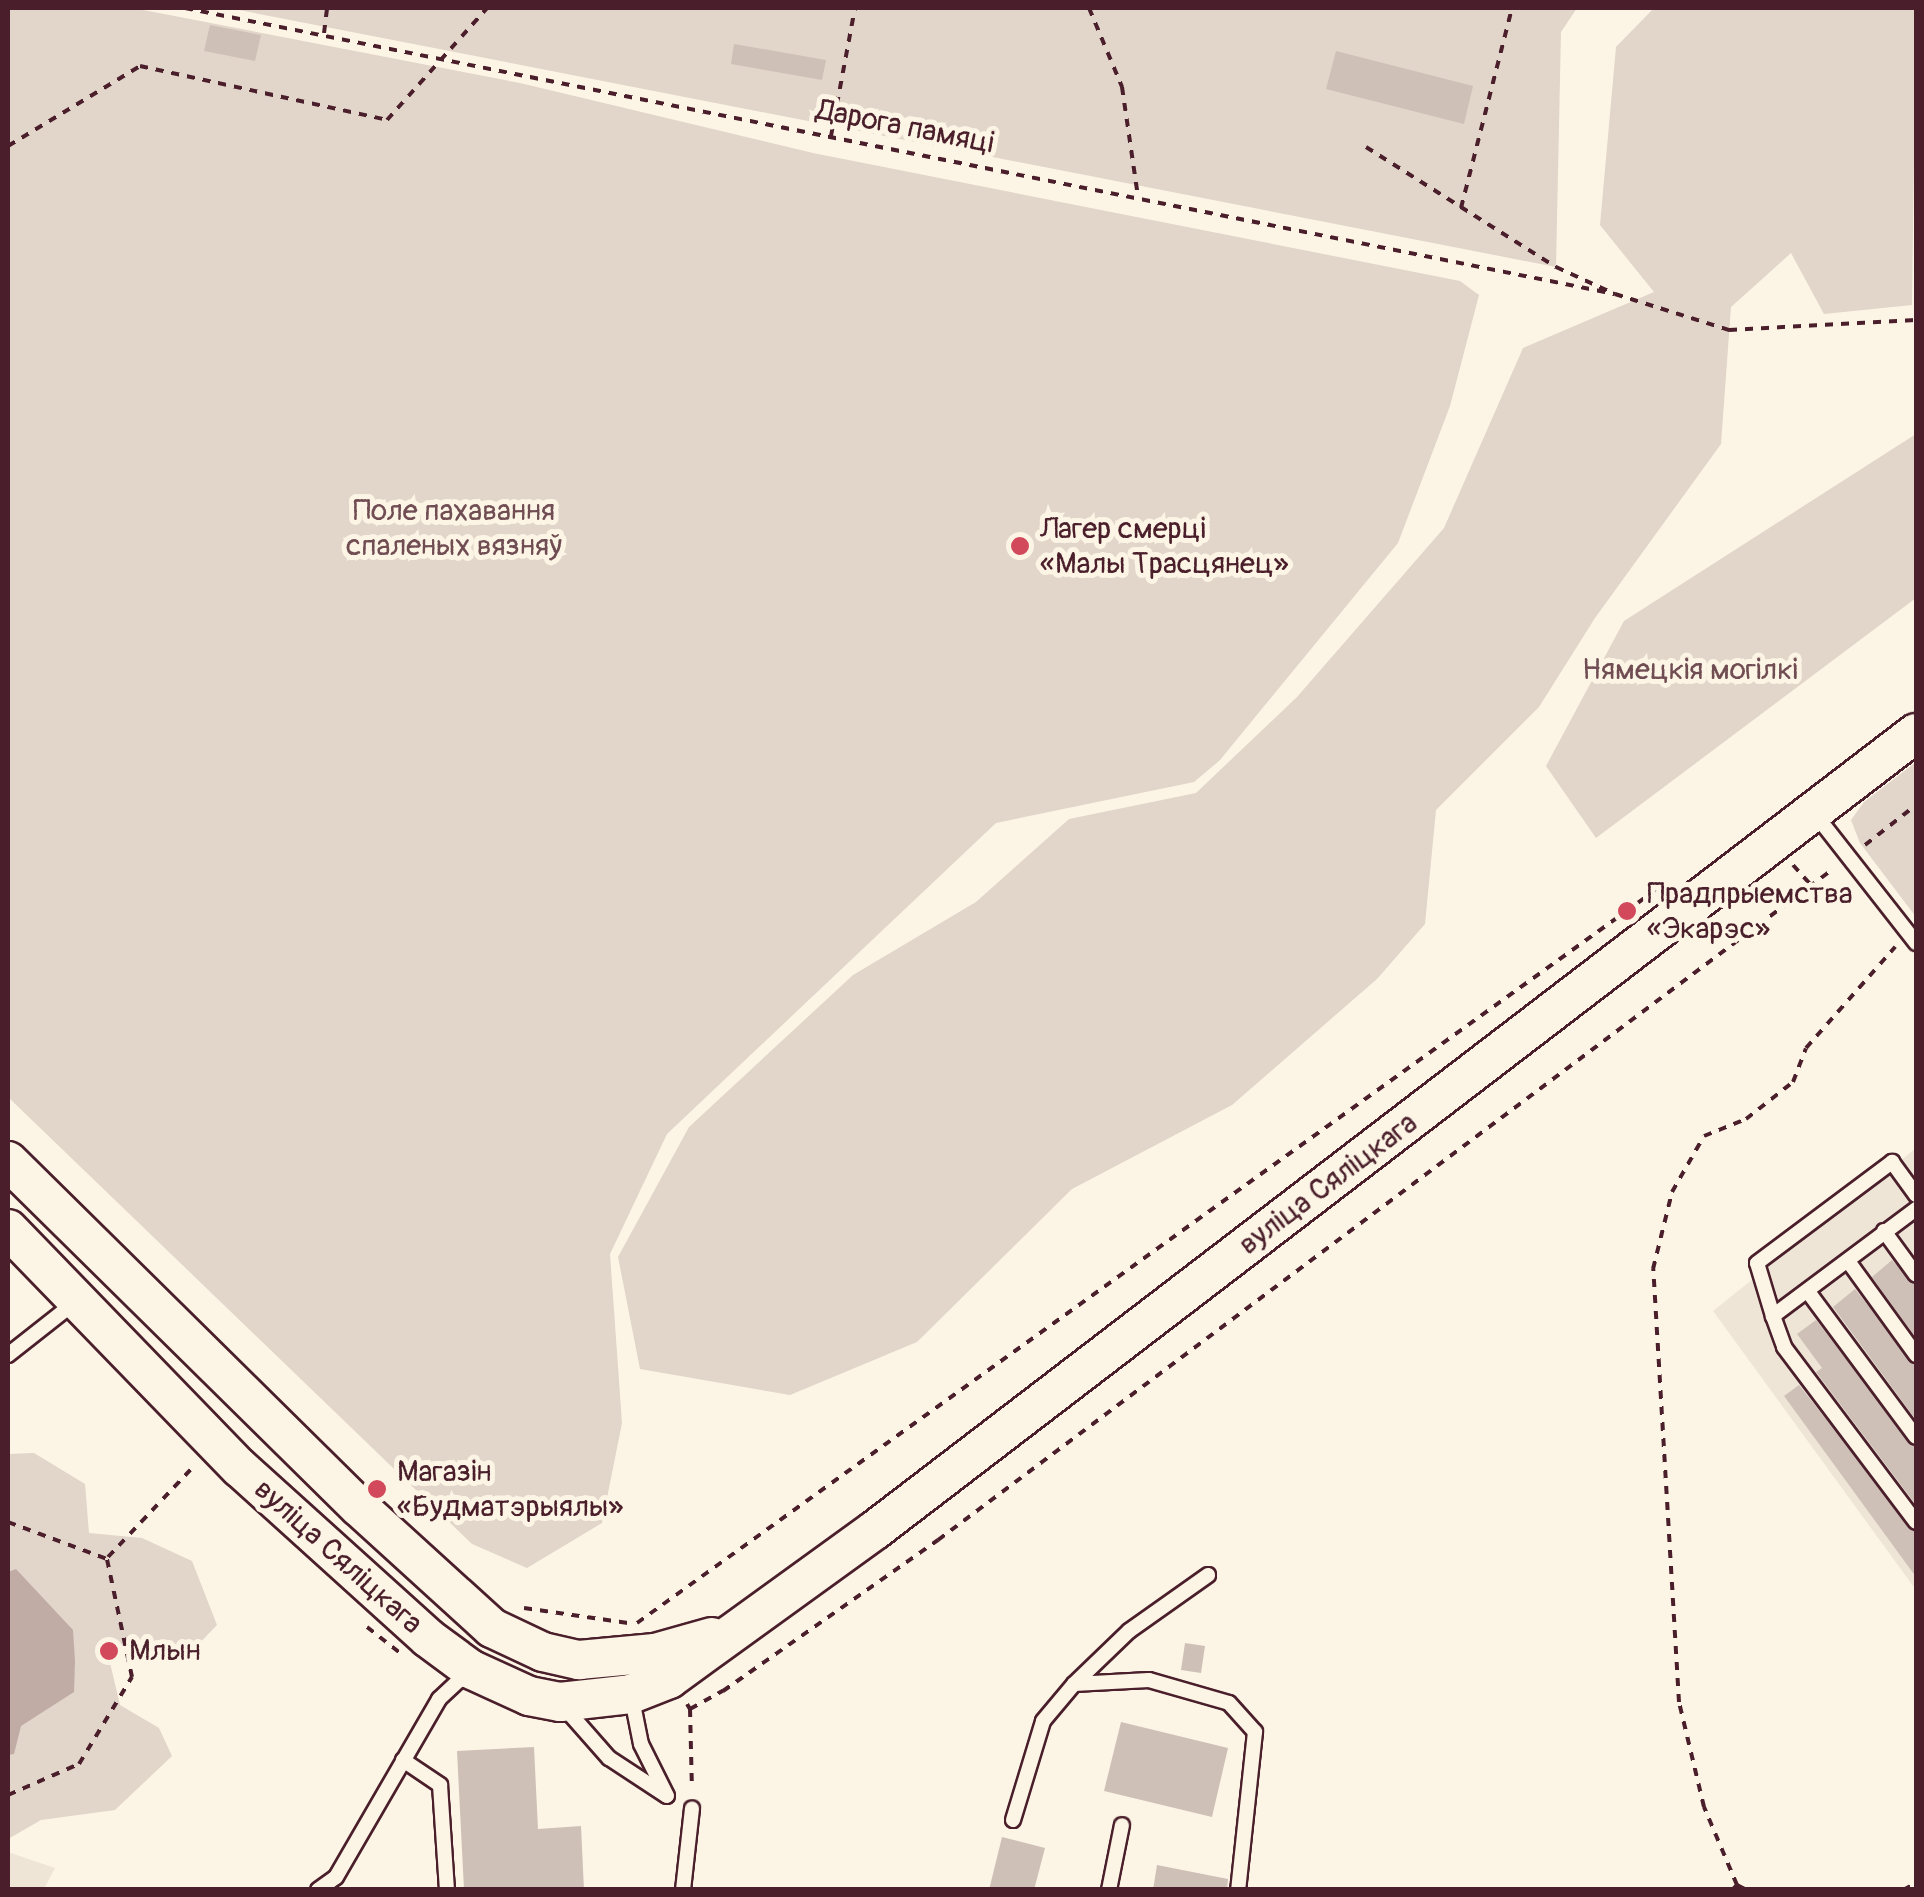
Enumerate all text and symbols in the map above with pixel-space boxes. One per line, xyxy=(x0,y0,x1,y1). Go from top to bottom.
street label: Дарога памяці xyxy=(813,92,997,162)
park label: Поле пахавання спаленых вязняў xyxy=(346,493,562,564)
place label: Лагер смерці «Малы Трасцянец» xyxy=(1040,511,1289,582)
marker: Лагер смерці «Малы Трасцянец» xyxy=(1009,535,1031,557)
park label: Нямецкія могілкі xyxy=(1582,652,1798,688)
place label: Прадпрыемства «Экарэс» xyxy=(1647,876,1853,946)
marker: Прадпрыемства «Экарэс» xyxy=(1616,900,1638,922)
street label: вуліца Сяліцкага xyxy=(1232,1105,1424,1263)
place label: Магазін «Будматэрыялы» xyxy=(397,1454,623,1524)
street label: вуліца Сяліцкага xyxy=(246,1472,430,1642)
marker: Магазін «Будматэрыялы» xyxy=(366,1478,388,1500)
place label: Млын xyxy=(129,1633,201,1669)
marker: Млын xyxy=(98,1640,120,1662)

